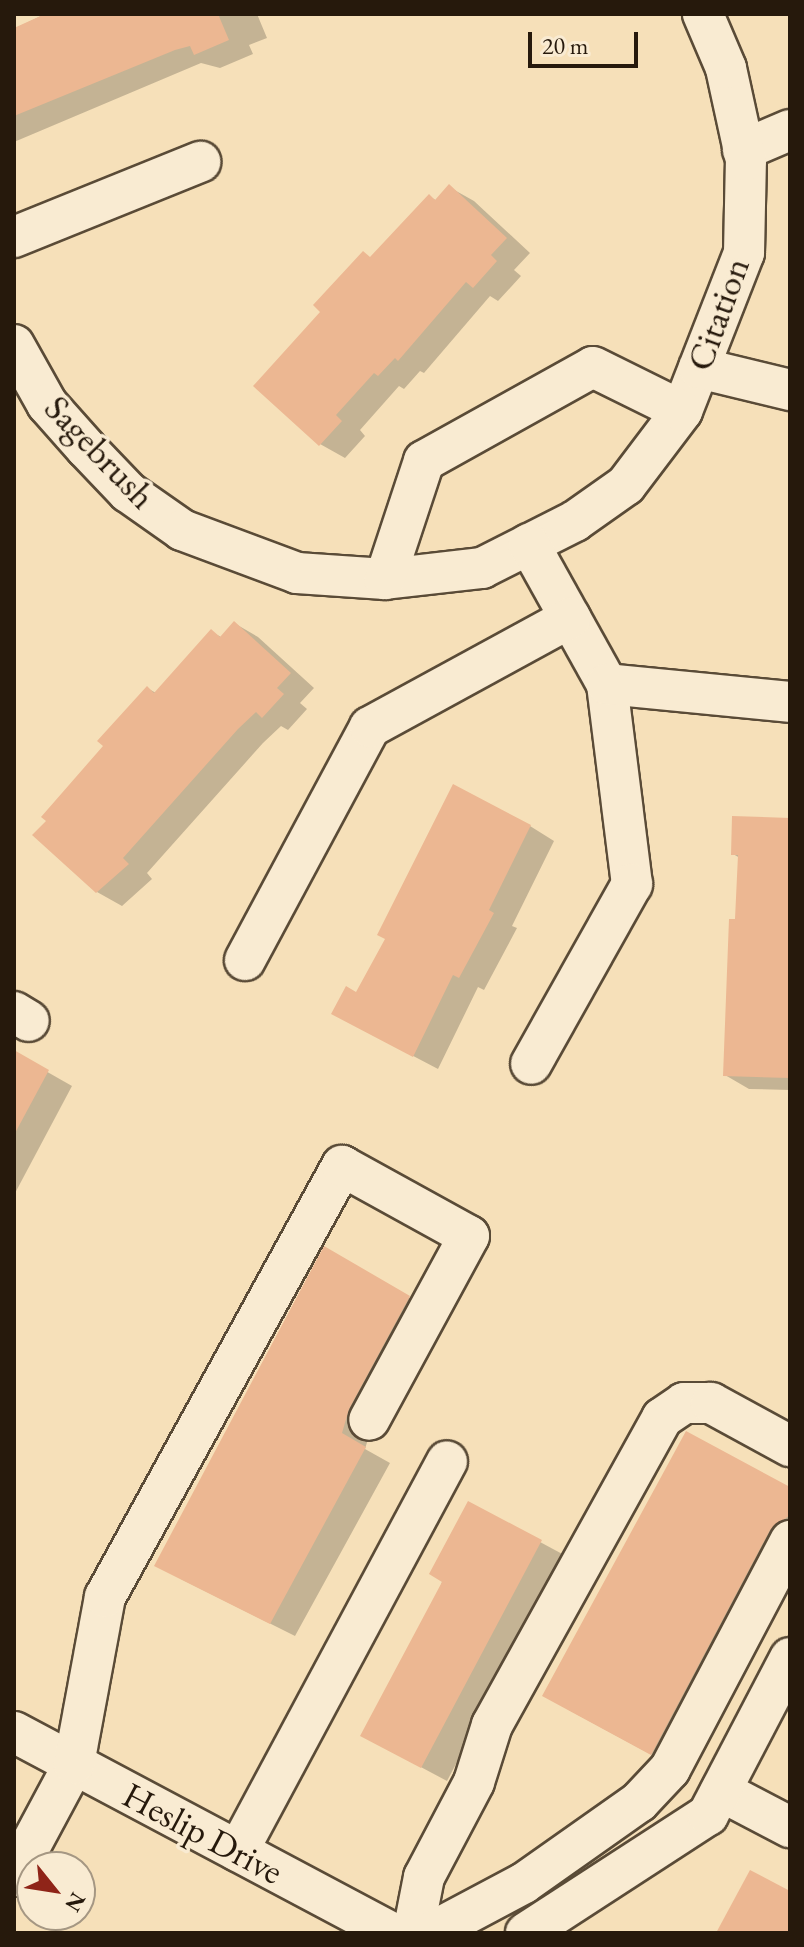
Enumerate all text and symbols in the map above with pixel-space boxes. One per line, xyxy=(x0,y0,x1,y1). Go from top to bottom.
scale bar xyxy=(532,16,642,66)
text: 20 m xyxy=(542,30,589,61)
street label: Citation xyxy=(678,252,758,376)
street label: Sagebrush xyxy=(36,386,164,518)
street label: Heslip Drive xyxy=(116,1773,290,1893)
north arrow xyxy=(16,1851,96,1931)
text: N xyxy=(58,1887,92,1917)

